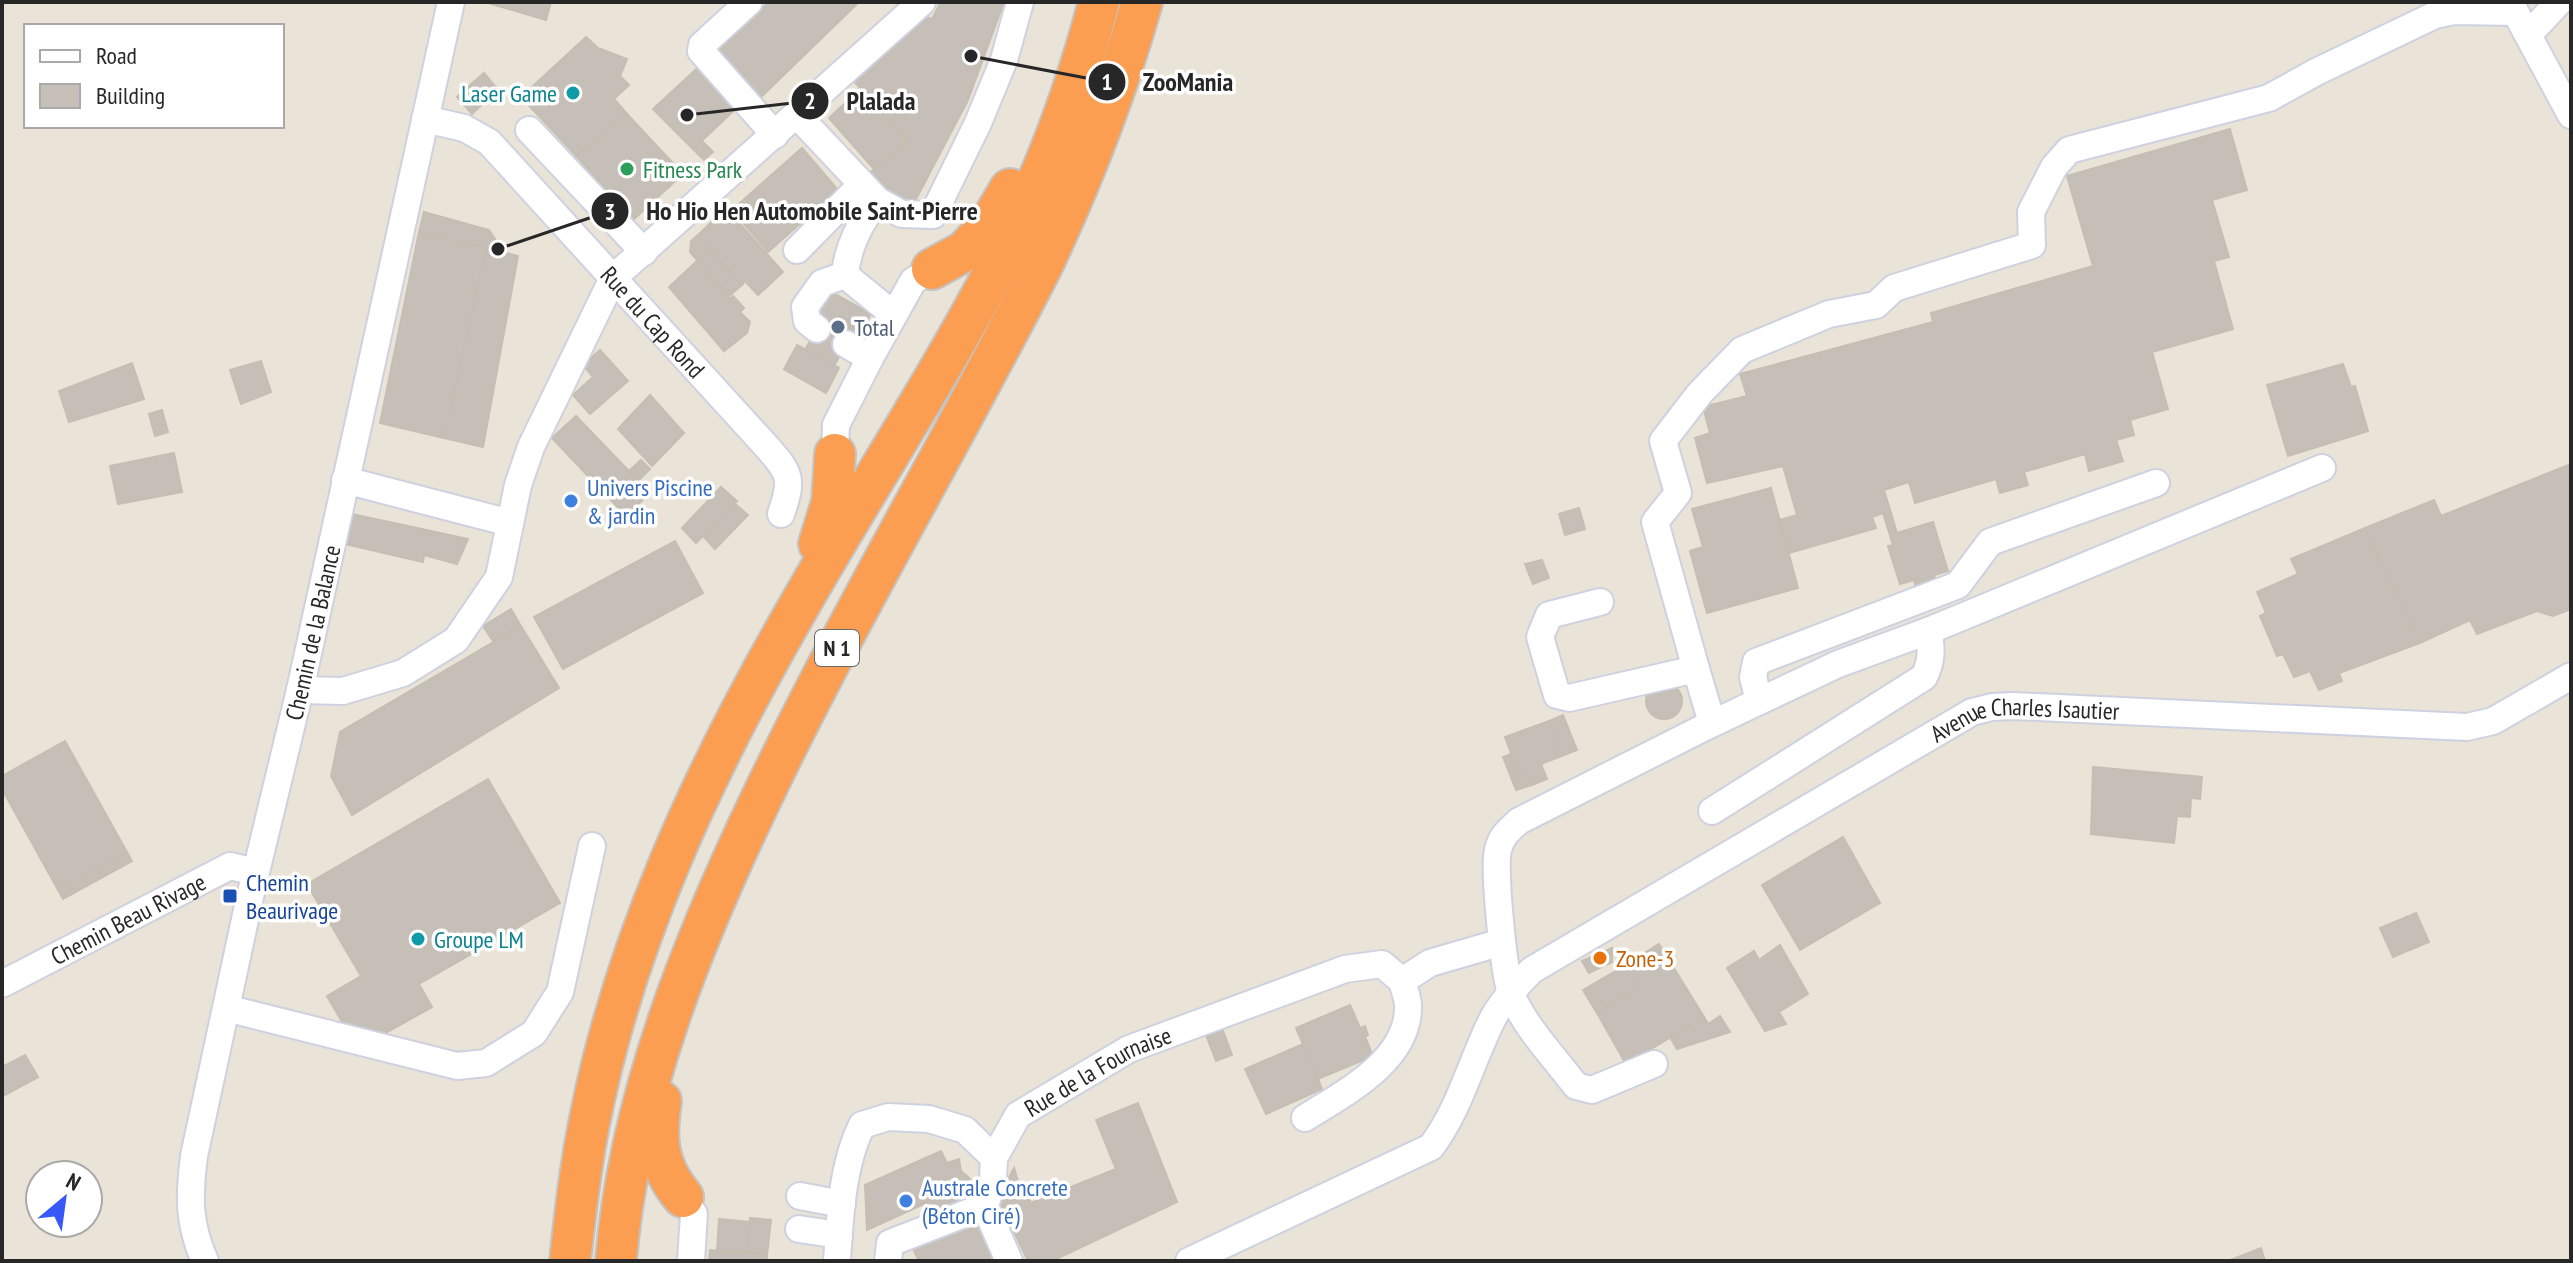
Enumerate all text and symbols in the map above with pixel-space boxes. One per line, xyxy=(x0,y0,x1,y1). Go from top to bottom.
legend xyxy=(24,24,284,128)
text: Road xyxy=(96,40,137,71)
callout: ZooMania xyxy=(1087,57,1249,107)
text: ZooMania xyxy=(1143,65,1233,98)
text: 1 xyxy=(1101,66,1113,97)
callout: Plalada xyxy=(790,76,931,126)
place label: Laser Game xyxy=(461,78,557,109)
text: Building xyxy=(96,80,165,111)
marker: Laser Game xyxy=(564,84,582,102)
text: Plalada xyxy=(847,84,915,117)
text: 2 xyxy=(804,85,816,116)
place label: Fitness Park xyxy=(643,154,743,185)
marker: Fitness Park xyxy=(618,160,636,178)
callout: Ho Hio Hen Automobile Saint-Pierre xyxy=(590,186,994,236)
text: Ho Hio Hen Automobile Saint-Pierre xyxy=(646,194,978,227)
text: 3 xyxy=(604,196,616,227)
street label: Rue du Cap Rond xyxy=(594,259,712,384)
place label: Total xyxy=(854,312,895,343)
marker: Total xyxy=(829,318,847,336)
place label: Univers Piscine & jardin xyxy=(587,472,713,531)
marker: Univers Piscine & jardin xyxy=(562,492,580,510)
street label: Chemin de la Balance xyxy=(278,542,347,723)
road number: N 1 xyxy=(815,630,859,666)
street label: Avenue Charles Isautier xyxy=(1924,690,2121,749)
street label: Chemin Beau Rivage xyxy=(45,866,211,972)
place label: Chemin Beaurivage xyxy=(246,867,338,926)
marker: Chemin Beaurivage xyxy=(221,887,239,905)
place label: Groupe LM xyxy=(434,924,524,955)
marker: Groupe LM xyxy=(409,930,427,948)
place label: Zone-3 xyxy=(1616,943,1674,974)
marker: Zone-3 xyxy=(1591,949,1609,967)
street label: Rue de la Fournaise xyxy=(1018,1019,1176,1123)
north arrow xyxy=(24,1159,104,1239)
text: N xyxy=(62,1166,86,1197)
place label: Australe Concrete (Béton Ciré) xyxy=(922,1172,1068,1231)
marker: Australe Concrete (Béton Ciré) xyxy=(897,1192,915,1210)

